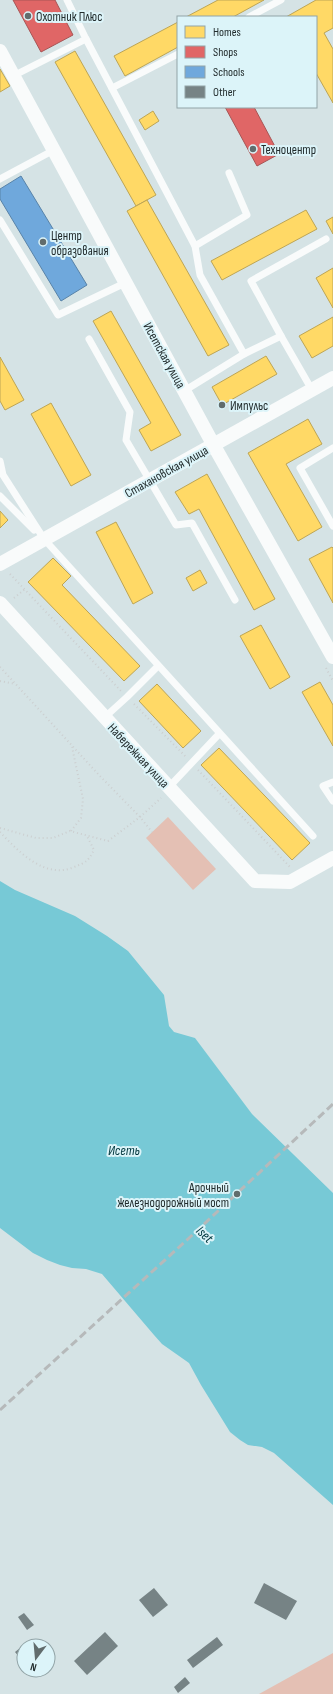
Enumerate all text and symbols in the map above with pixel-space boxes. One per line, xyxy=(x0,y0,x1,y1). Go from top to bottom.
place label: Охотник Плюс xyxy=(36,9,102,25)
marker: Охотник Плюс xyxy=(23,11,33,21)
legend xyxy=(177,16,317,108)
text: Homes xyxy=(213,25,241,40)
text: Shops xyxy=(213,45,238,60)
text: Schools xyxy=(213,65,245,80)
text: Other xyxy=(213,85,237,100)
place label: Техноцентр xyxy=(261,142,316,158)
marker: Техноцентр xyxy=(248,144,258,154)
place label: Центр образования xyxy=(51,228,109,259)
marker: Центр образования xyxy=(38,237,48,247)
street label: Исетская улица xyxy=(139,320,189,391)
place label: Импульс xyxy=(230,398,268,414)
marker: Импульс xyxy=(217,400,227,410)
street label: Стахановская улица xyxy=(122,442,211,501)
street label: Набережная улица xyxy=(104,720,172,791)
water label: Исеть xyxy=(108,1142,141,1159)
place label: Арочный железнодорожный мост xyxy=(117,1180,229,1211)
marker: Арочный железнодорожный мост xyxy=(232,1189,242,1199)
water label: Iset xyxy=(193,1222,217,1247)
north arrow xyxy=(16,1638,56,1678)
text: N xyxy=(29,1660,38,1674)

